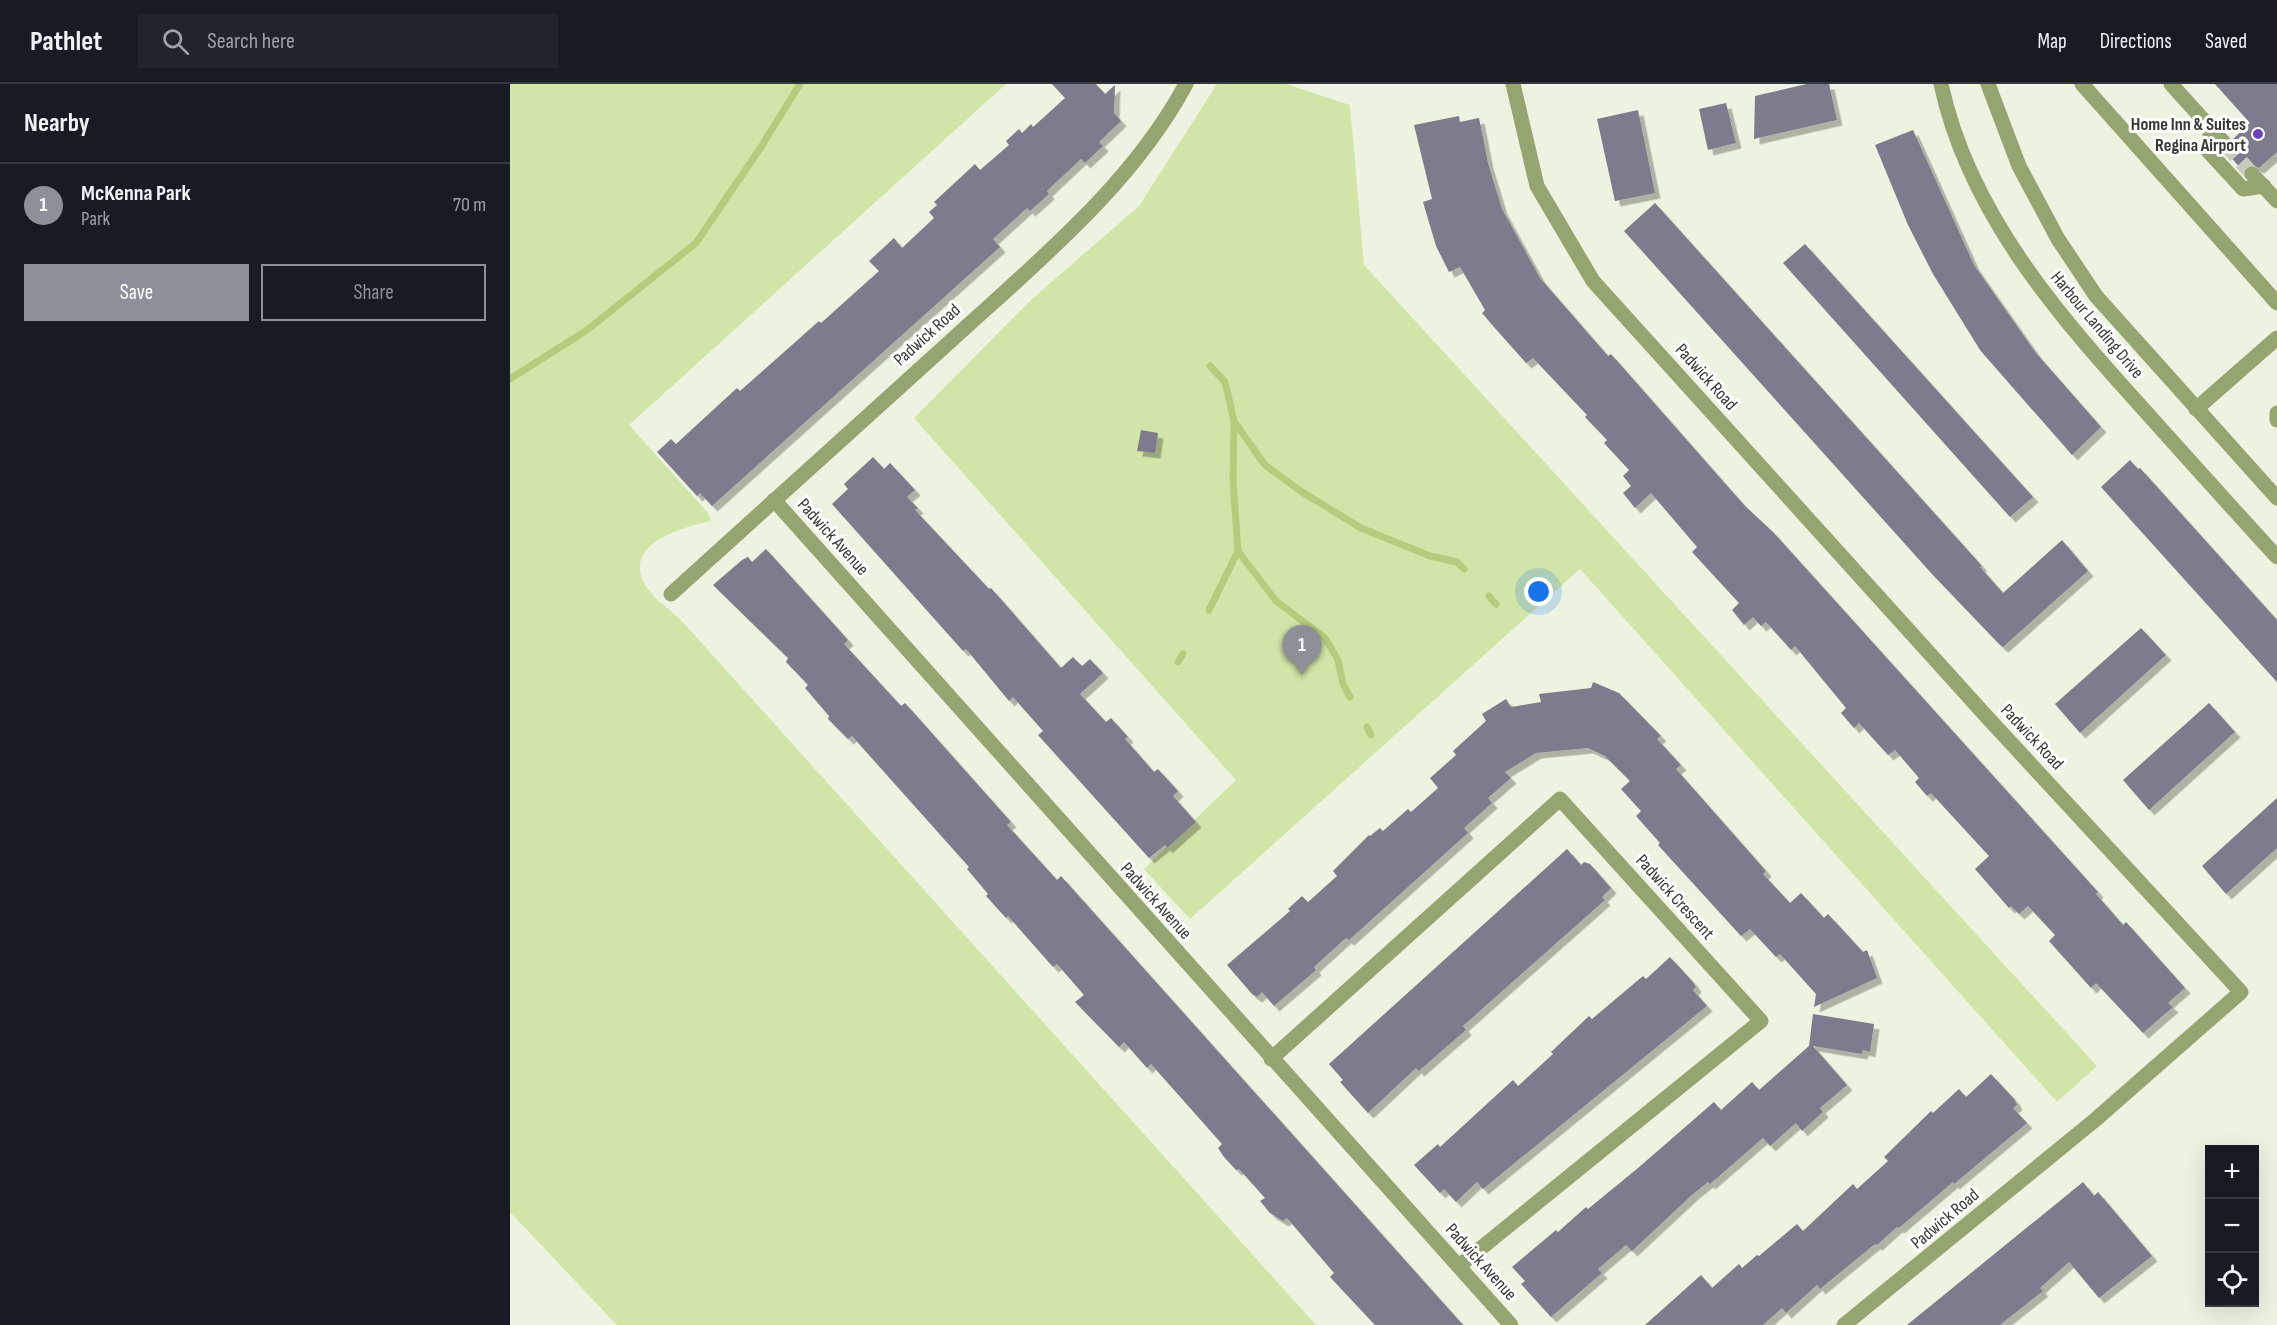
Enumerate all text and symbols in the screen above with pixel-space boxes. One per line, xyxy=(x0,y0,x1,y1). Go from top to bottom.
search box xyxy=(138,14,558,68)
text: Pathlet xyxy=(30,25,102,58)
icon: search xyxy=(159,25,192,58)
text: Search here xyxy=(207,28,295,55)
text: Map xyxy=(2037,29,2067,54)
text: Directions xyxy=(2100,29,2172,54)
text: Saved xyxy=(2205,29,2247,54)
text: Nearby xyxy=(24,108,90,139)
place label: Home Inn & Suites Regina Airport xyxy=(2131,114,2246,156)
marker: Home Inn & Suites Regina Airport xyxy=(2251,127,2265,141)
text: McKenna Park xyxy=(81,180,191,207)
text: 1 xyxy=(40,193,47,217)
text: 70 m xyxy=(453,193,486,217)
text: Park xyxy=(81,207,110,231)
button: Save xyxy=(24,264,249,321)
button: Share xyxy=(261,264,486,321)
street label: Harbour Landing Drive xyxy=(2046,267,2148,383)
street label: Padwick Road xyxy=(889,300,965,370)
street label: Padwick Road xyxy=(1671,339,1741,415)
street label: Padwick Avenue xyxy=(793,494,873,580)
your location xyxy=(1524,577,1553,606)
pin: 1 xyxy=(1282,626,1322,675)
street label: Padwick Road xyxy=(1996,700,2068,774)
street label: Padwick Crescent xyxy=(1631,850,1719,944)
street label: Padwick Avenue xyxy=(1116,858,1196,944)
map controls xyxy=(2205,1145,2259,1307)
button: + xyxy=(2205,1145,2259,1199)
street label: Padwick Road xyxy=(1907,1185,1983,1253)
button: − xyxy=(2205,1199,2259,1253)
street label: Padwick Avenue xyxy=(1441,1219,1521,1305)
button: locate xyxy=(2205,1253,2259,1307)

